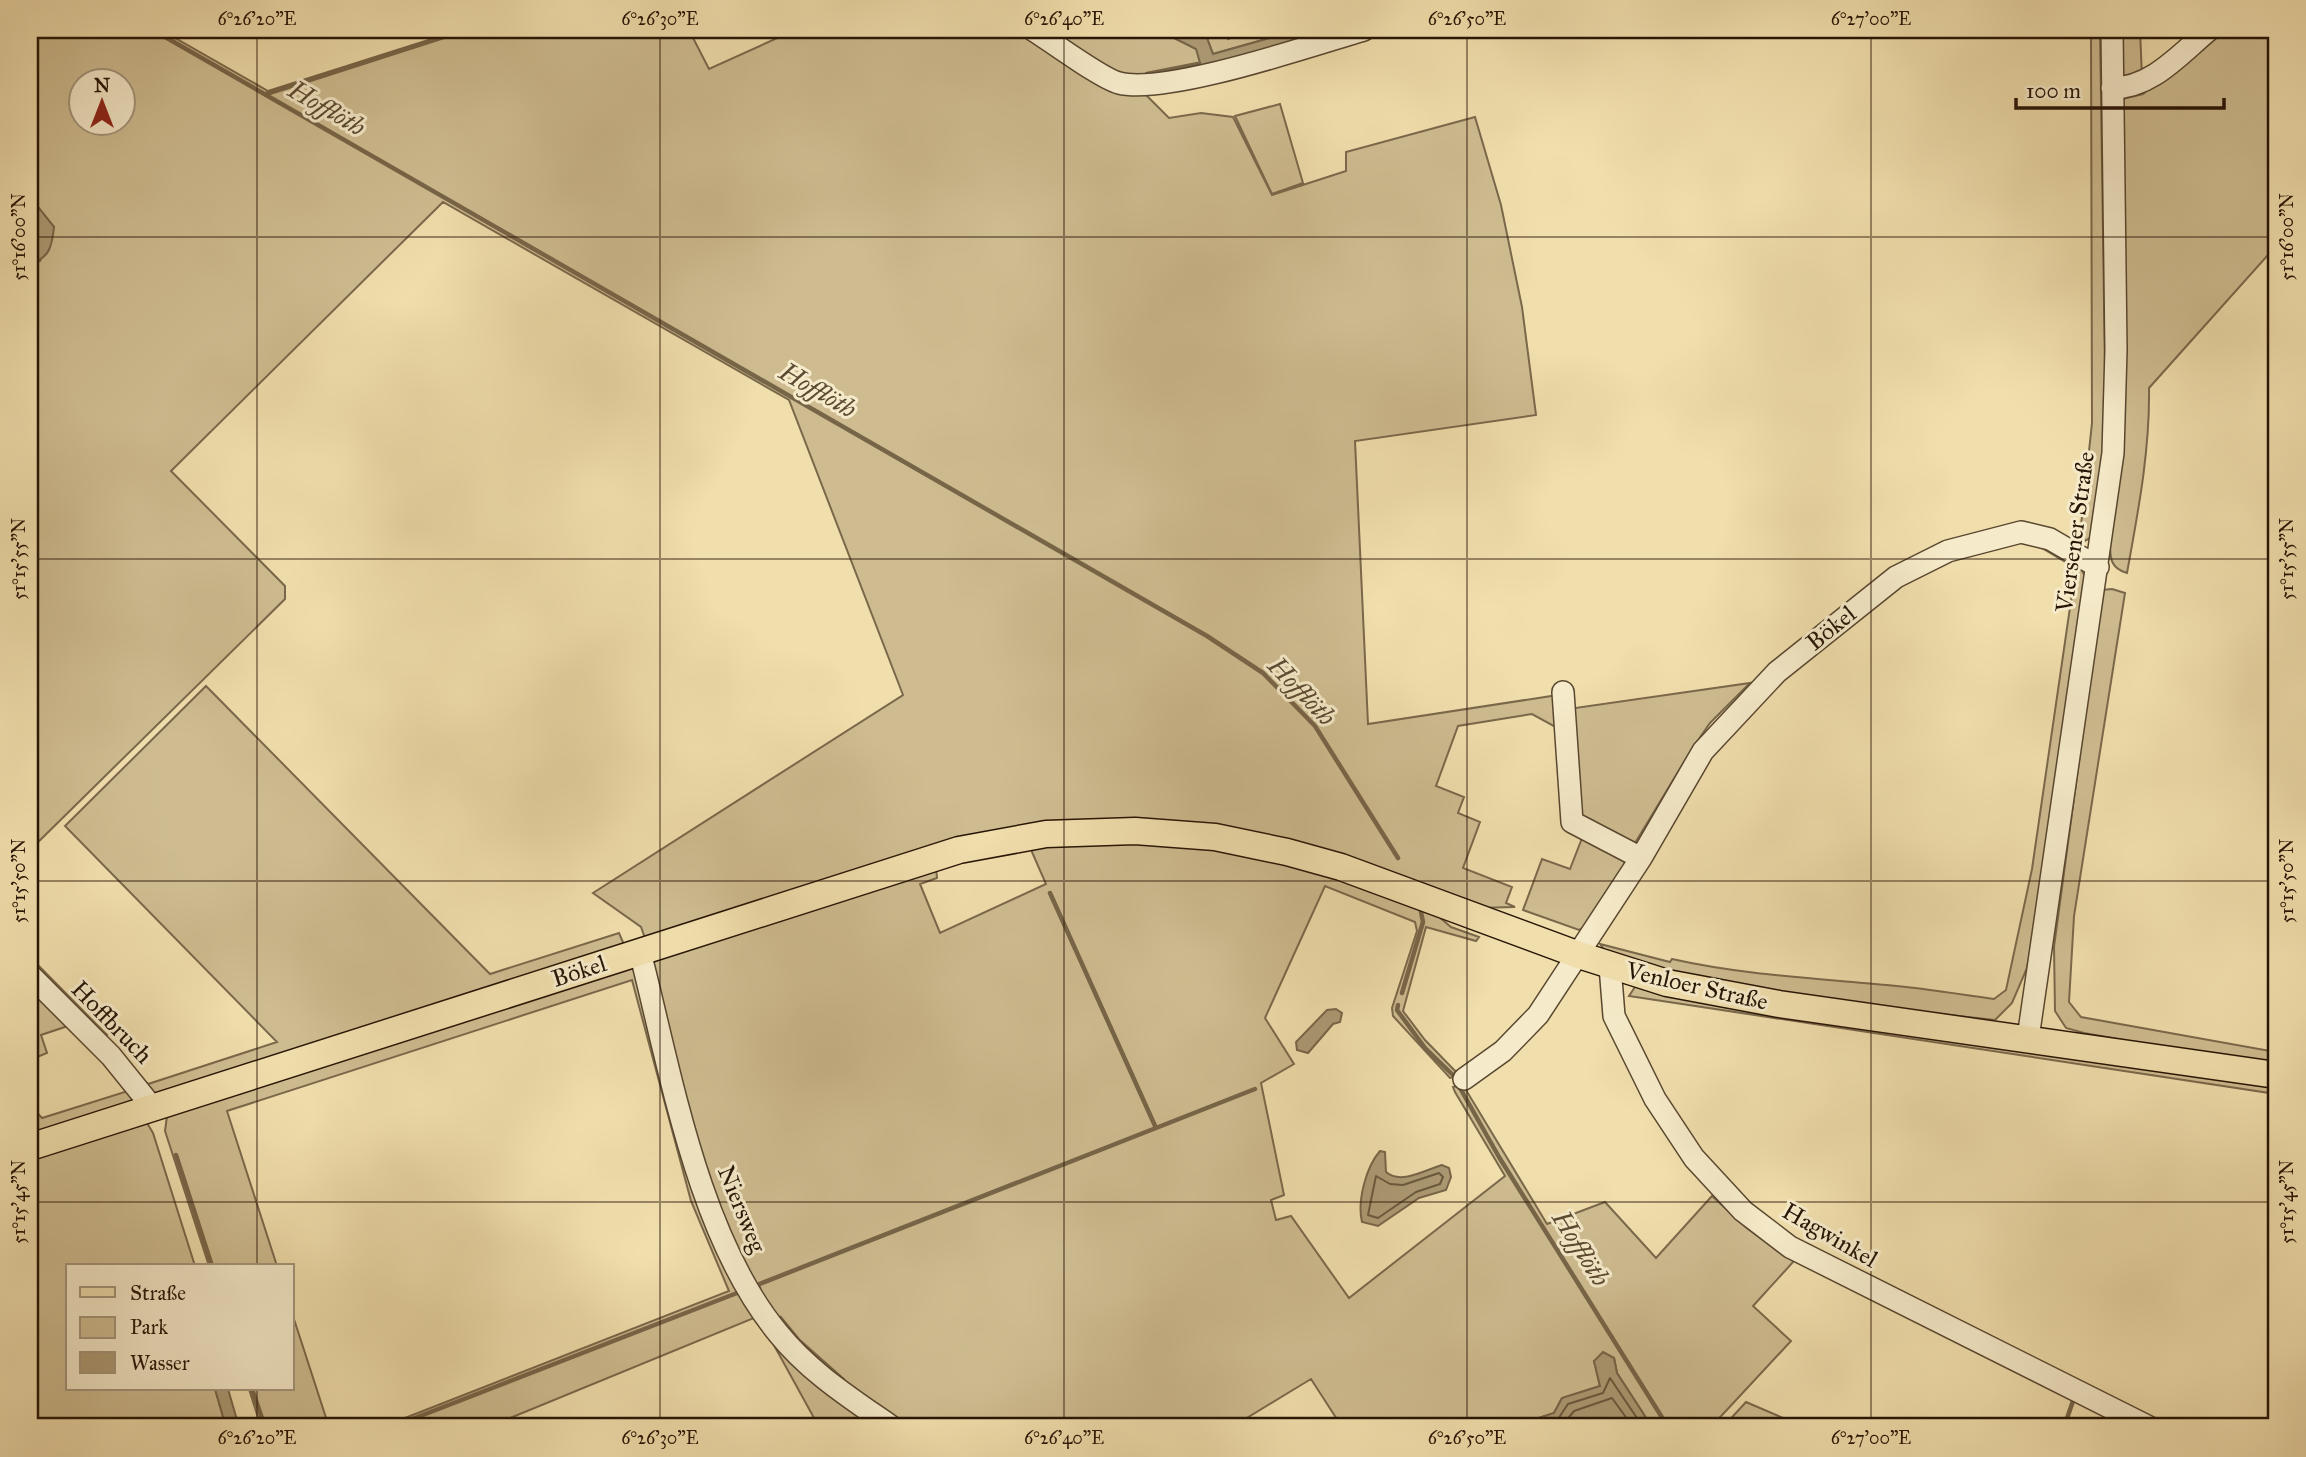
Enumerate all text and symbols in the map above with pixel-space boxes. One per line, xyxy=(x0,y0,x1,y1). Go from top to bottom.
text: 6°26'20"E xyxy=(218,8,297,30)
text: 6°26'30"E xyxy=(621,8,699,30)
text: 6°26'40"E xyxy=(1024,8,1104,30)
text: 6°26'50"E xyxy=(1428,8,1506,30)
text: 6°27'00"E xyxy=(1831,8,1911,30)
north arrow xyxy=(66,66,136,136)
scale bar xyxy=(2016,66,2224,110)
water label: Hofflöth xyxy=(282,73,372,143)
text: N xyxy=(94,74,110,97)
text: 100 m xyxy=(2026,78,2081,104)
text: 51°16'00"N xyxy=(8,193,30,281)
text: 51°16'00"N xyxy=(2276,193,2298,281)
water label: Hofflöth xyxy=(773,355,863,425)
street label: Viersener Straße xyxy=(2049,450,2101,615)
text: 51°15'55"N xyxy=(8,518,30,600)
text: 51°15'55"N xyxy=(2276,518,2298,600)
street label: Bökel xyxy=(1800,599,1862,657)
water label: Hofflöth xyxy=(1261,649,1343,733)
text: 51°15'50"N xyxy=(8,839,30,923)
text: 51°15'50"N xyxy=(2276,839,2298,923)
street label: Bökel xyxy=(548,948,610,994)
street label: Venloer Straße xyxy=(1622,955,1771,1017)
street label: Hoffbruch xyxy=(65,974,159,1070)
text: 51°15'45"N xyxy=(8,1160,30,1244)
text: 51°15'45"N xyxy=(2276,1160,2298,1244)
street label: Niersweg xyxy=(711,1161,773,1258)
street label: Hagwinkel xyxy=(1777,1196,1883,1275)
water label: Hofflöth xyxy=(1545,1203,1617,1292)
legend xyxy=(66,1264,294,1390)
text: Straße xyxy=(130,1280,186,1306)
text: Park xyxy=(130,1314,168,1340)
text: Wasser xyxy=(130,1350,190,1376)
text: 6°26'20"E xyxy=(218,1427,297,1449)
text: 6°26'30"E xyxy=(621,1427,699,1449)
text: 6°26'40"E xyxy=(1024,1427,1104,1449)
text: 6°26'50"E xyxy=(1428,1427,1506,1449)
text: 6°27'00"E xyxy=(1831,1427,1911,1449)

